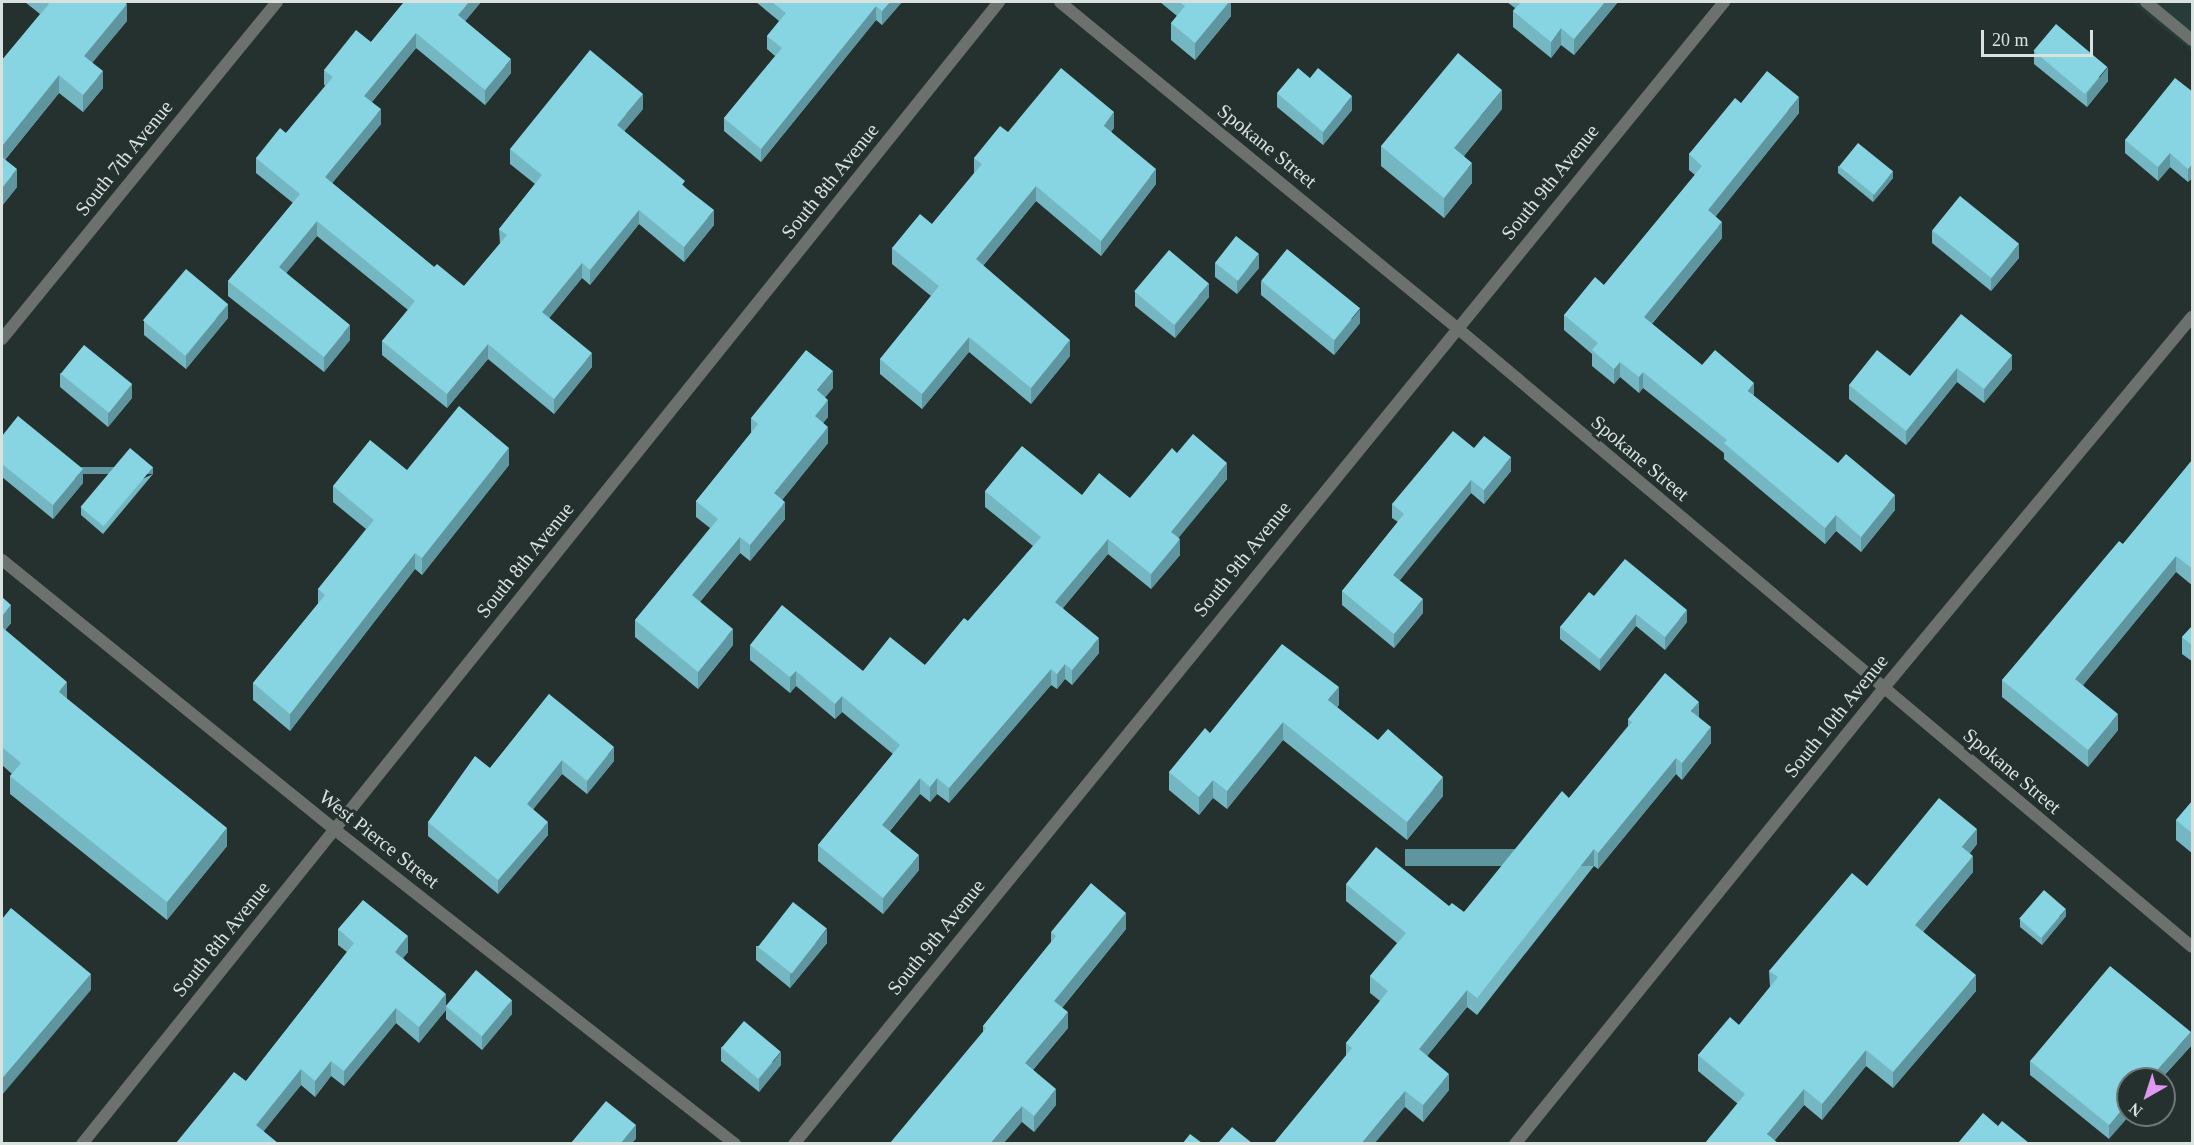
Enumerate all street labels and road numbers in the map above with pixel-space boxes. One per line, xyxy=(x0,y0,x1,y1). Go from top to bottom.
street label: South 7th Avenue xyxy=(70,95,178,221)
street label: Spokane Street xyxy=(1213,99,1321,193)
street label: South 8th Avenue xyxy=(776,118,884,244)
street label: South 9th Avenue xyxy=(1496,119,1604,245)
street label: Spokane Street xyxy=(1586,410,1694,506)
street label: South 9th Avenue xyxy=(1188,496,1296,622)
street label: South 8th Avenue xyxy=(471,497,579,623)
street label: South 10th Avenue xyxy=(1779,649,1893,783)
street label: Spokane Street xyxy=(1958,723,2066,819)
street label: West Pierce Street xyxy=(314,785,444,893)
street label: South 9th Avenue xyxy=(882,874,990,1000)
street label: South 8th Avenue xyxy=(167,876,275,1002)

